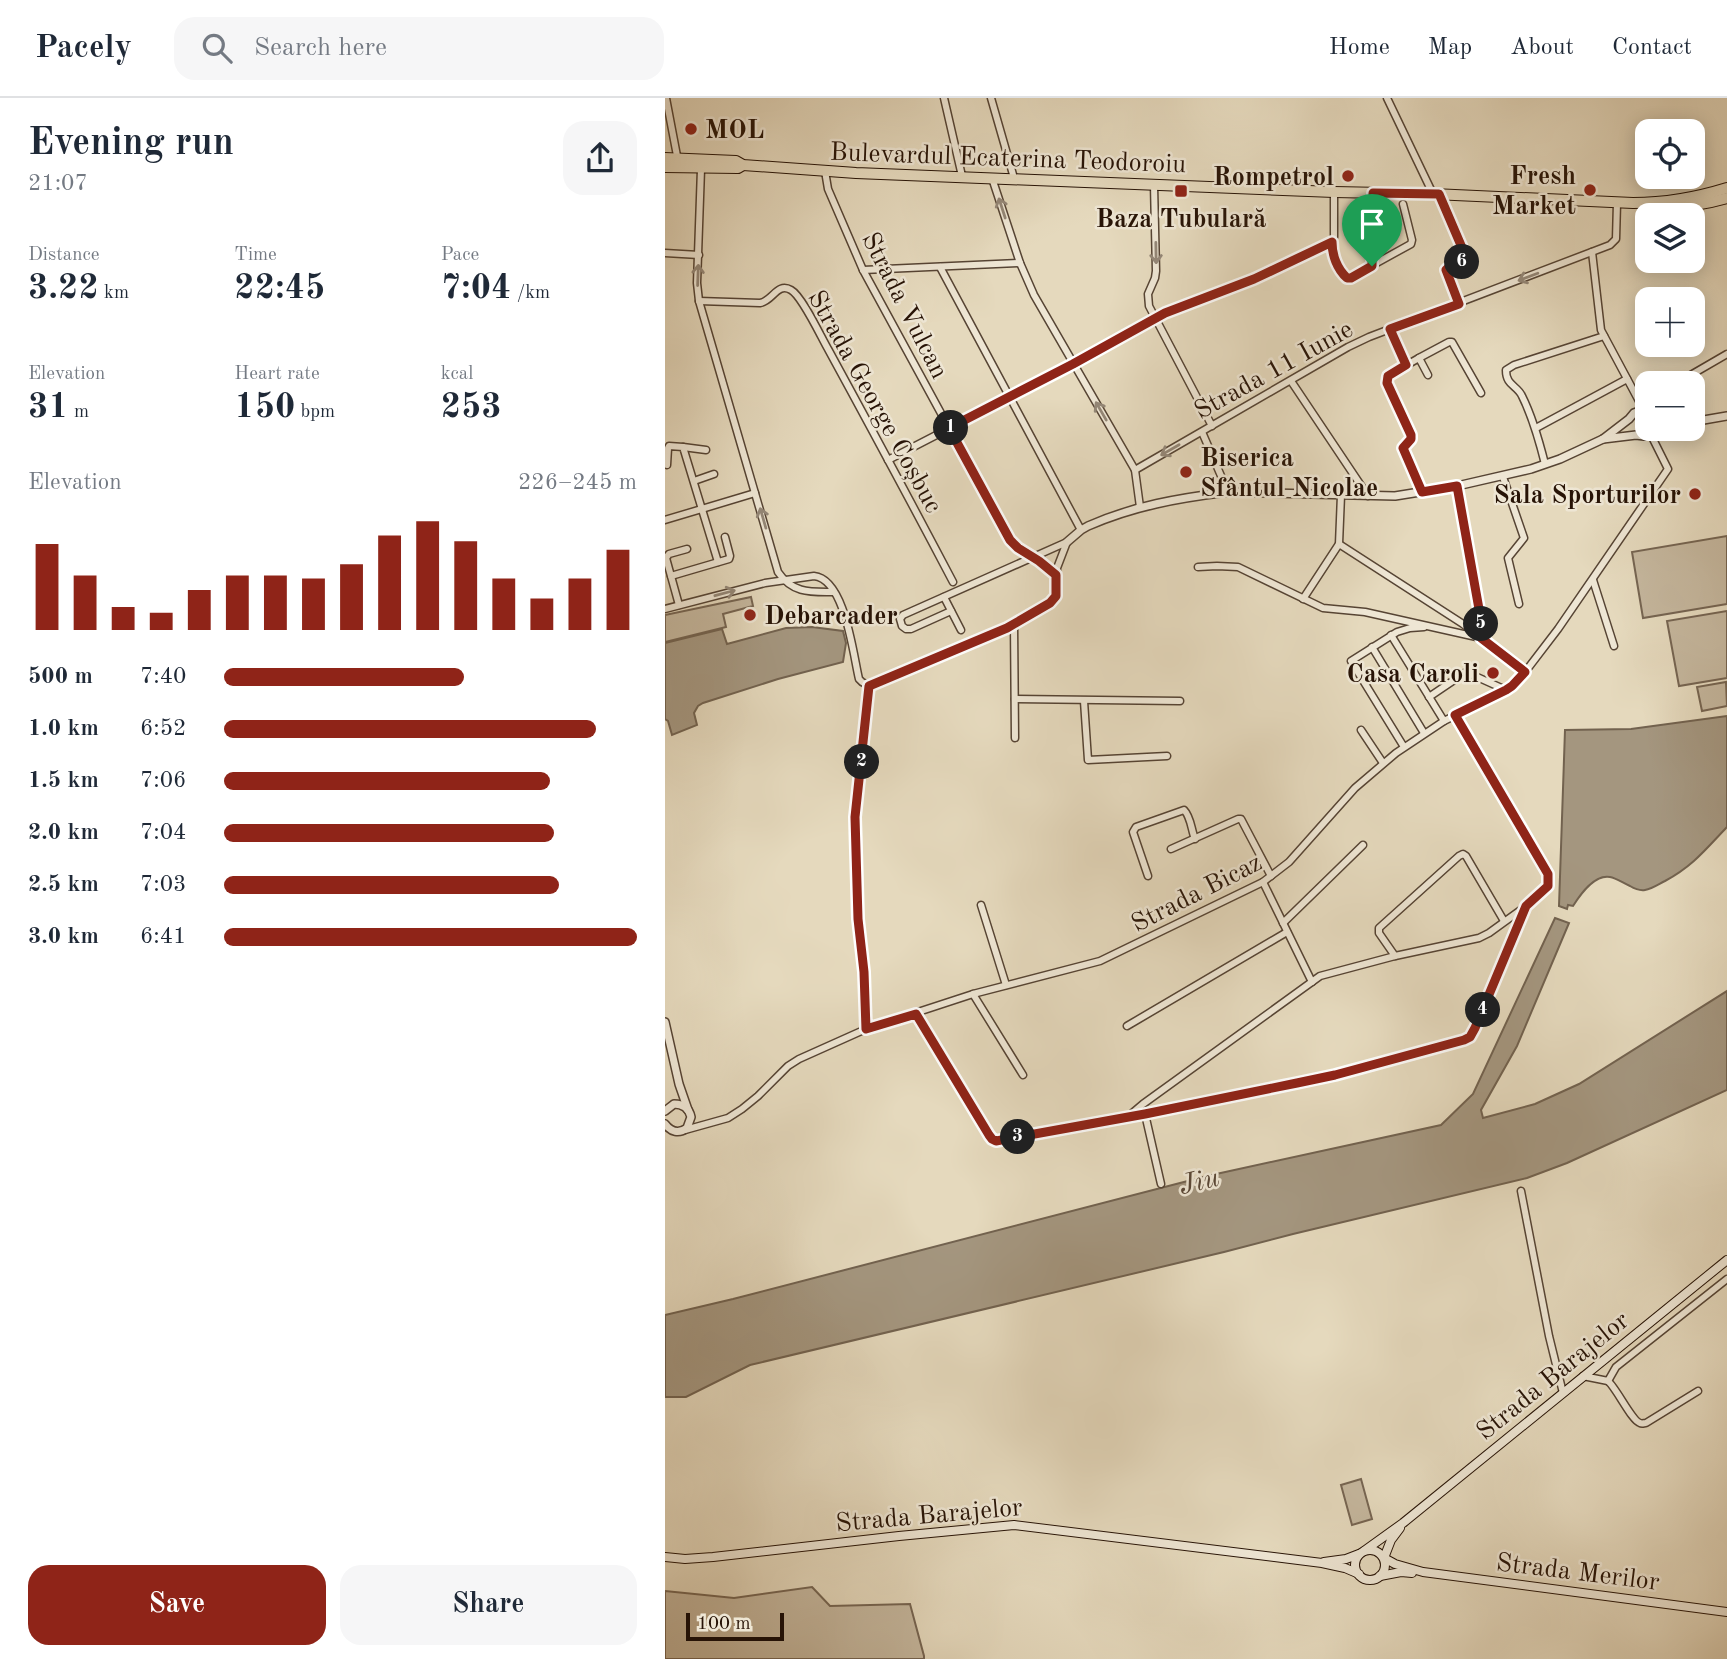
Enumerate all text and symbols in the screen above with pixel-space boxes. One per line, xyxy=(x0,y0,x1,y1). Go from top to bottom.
search box xyxy=(174,17,664,80)
icon: search xyxy=(198,29,236,67)
text: Pacely xyxy=(35,32,132,65)
text: Search here xyxy=(254,35,387,61)
text: Home xyxy=(1329,36,1390,60)
text: Map xyxy=(1428,36,1472,60)
text: About xyxy=(1510,36,1574,60)
text: Contact xyxy=(1612,36,1692,60)
place label: MOL xyxy=(705,118,764,144)
map controls xyxy=(1635,119,1705,441)
button: locate xyxy=(1635,119,1705,189)
button: share xyxy=(563,121,637,195)
marker: MOL xyxy=(683,121,699,137)
text: Evening run xyxy=(28,125,234,163)
street label: Bulevardul Ecaterina Teodoroiu xyxy=(829,140,1187,178)
place label: Fresh Market xyxy=(1492,164,1576,220)
place label: Rompetrol xyxy=(1213,165,1334,191)
marker: Rompetrol xyxy=(1340,168,1356,184)
text: 21:07 xyxy=(28,172,88,195)
marker: Fresh Market xyxy=(1582,182,1598,198)
marker: Baza Tubulară xyxy=(1173,183,1189,199)
pin xyxy=(1342,194,1402,266)
one-way arrow xyxy=(994,197,1007,219)
button: layers xyxy=(1635,203,1705,273)
icon: arrive xyxy=(1353,205,1391,243)
place label: Baza Tubulară xyxy=(1096,207,1266,233)
street label: Strada Vulcan xyxy=(856,229,952,383)
one-way arrow xyxy=(1149,241,1162,264)
pin: 6 xyxy=(1445,244,1479,280)
text: Distance xyxy=(28,246,100,265)
text: Time xyxy=(234,246,277,265)
text: Pace xyxy=(441,246,479,265)
text: 6 xyxy=(1456,252,1467,271)
one-way arrow xyxy=(691,264,704,287)
text: 3.22 xyxy=(28,271,99,306)
text: 22:45 xyxy=(234,271,325,306)
text: 7:04 xyxy=(441,271,511,306)
one-way arrow xyxy=(1518,272,1540,284)
text: km xyxy=(99,284,129,303)
text: /km xyxy=(511,284,550,303)
street label: Strada George Coșbuc xyxy=(802,286,946,518)
button: + xyxy=(1635,287,1705,357)
street label: Strada 11 Iunie xyxy=(1190,316,1358,425)
text: Elevation xyxy=(28,365,105,384)
text: Heart rate xyxy=(234,365,320,384)
text: kcal xyxy=(441,365,473,384)
button: − xyxy=(1635,371,1705,441)
text: 31 xyxy=(28,390,69,425)
text: 150 xyxy=(234,390,295,425)
text: 253 xyxy=(441,390,502,425)
one-way arrow xyxy=(1094,402,1108,422)
text: m xyxy=(69,403,89,422)
text: bpm xyxy=(295,403,335,422)
pin: 1 xyxy=(933,410,969,446)
text: 1 xyxy=(945,418,956,437)
one-way arrow xyxy=(1161,443,1181,457)
place label: Biserica Sfântul Nicolae xyxy=(1200,446,1378,502)
marker: Biserica Sfântul Nicolae xyxy=(1178,464,1194,480)
text: Elevation xyxy=(28,471,122,494)
text: 226–245 m xyxy=(518,471,637,494)
place label: Sala Sporturilor xyxy=(1493,483,1681,509)
marker: Sala Sporturilor xyxy=(1687,486,1703,502)
one-way arrow xyxy=(755,507,768,529)
one-way arrow xyxy=(714,586,736,599)
place label: Debarcader xyxy=(764,604,898,630)
pin: 5 xyxy=(1463,606,1499,642)
marker: Debarcader xyxy=(742,607,758,623)
text: 5 xyxy=(1475,614,1486,633)
place label: Casa Caroli xyxy=(1347,662,1479,688)
text: 500 m xyxy=(28,665,93,688)
text: 7:40 xyxy=(140,665,186,688)
marker: Casa Caroli xyxy=(1485,665,1501,681)
text: 1.0 km xyxy=(28,717,99,740)
text: 6:52 xyxy=(140,717,186,740)
pin: 2 xyxy=(845,744,879,780)
text: 2 xyxy=(856,752,867,771)
text: 1.5 km xyxy=(28,769,99,792)
text: 7:06 xyxy=(140,769,186,792)
text: 2.0 km xyxy=(28,821,99,844)
text: 7:04 xyxy=(140,821,186,844)
street label: Strada Bicaz xyxy=(1127,850,1267,938)
text: 2.5 km xyxy=(28,873,99,896)
text: 7:03 xyxy=(140,873,186,896)
text: 3.0 km xyxy=(28,925,99,948)
text: 6:41 xyxy=(140,925,186,948)
pin: 4 xyxy=(1465,992,1501,1028)
text: 4 xyxy=(1477,1000,1488,1019)
pin: 3 xyxy=(1001,1119,1035,1154)
text: 3 xyxy=(1012,1127,1023,1146)
water label: Jiu xyxy=(1177,1165,1223,1201)
street label: Strada Barajelor xyxy=(1472,1307,1635,1446)
street label: Strada Barajelor xyxy=(835,1495,1024,1537)
street label: Strada Merilor xyxy=(1495,1550,1661,1596)
button: Save xyxy=(28,1565,326,1645)
button: Share xyxy=(340,1565,637,1645)
scale bar xyxy=(686,1610,784,1642)
text: 100 m xyxy=(697,1615,750,1634)

